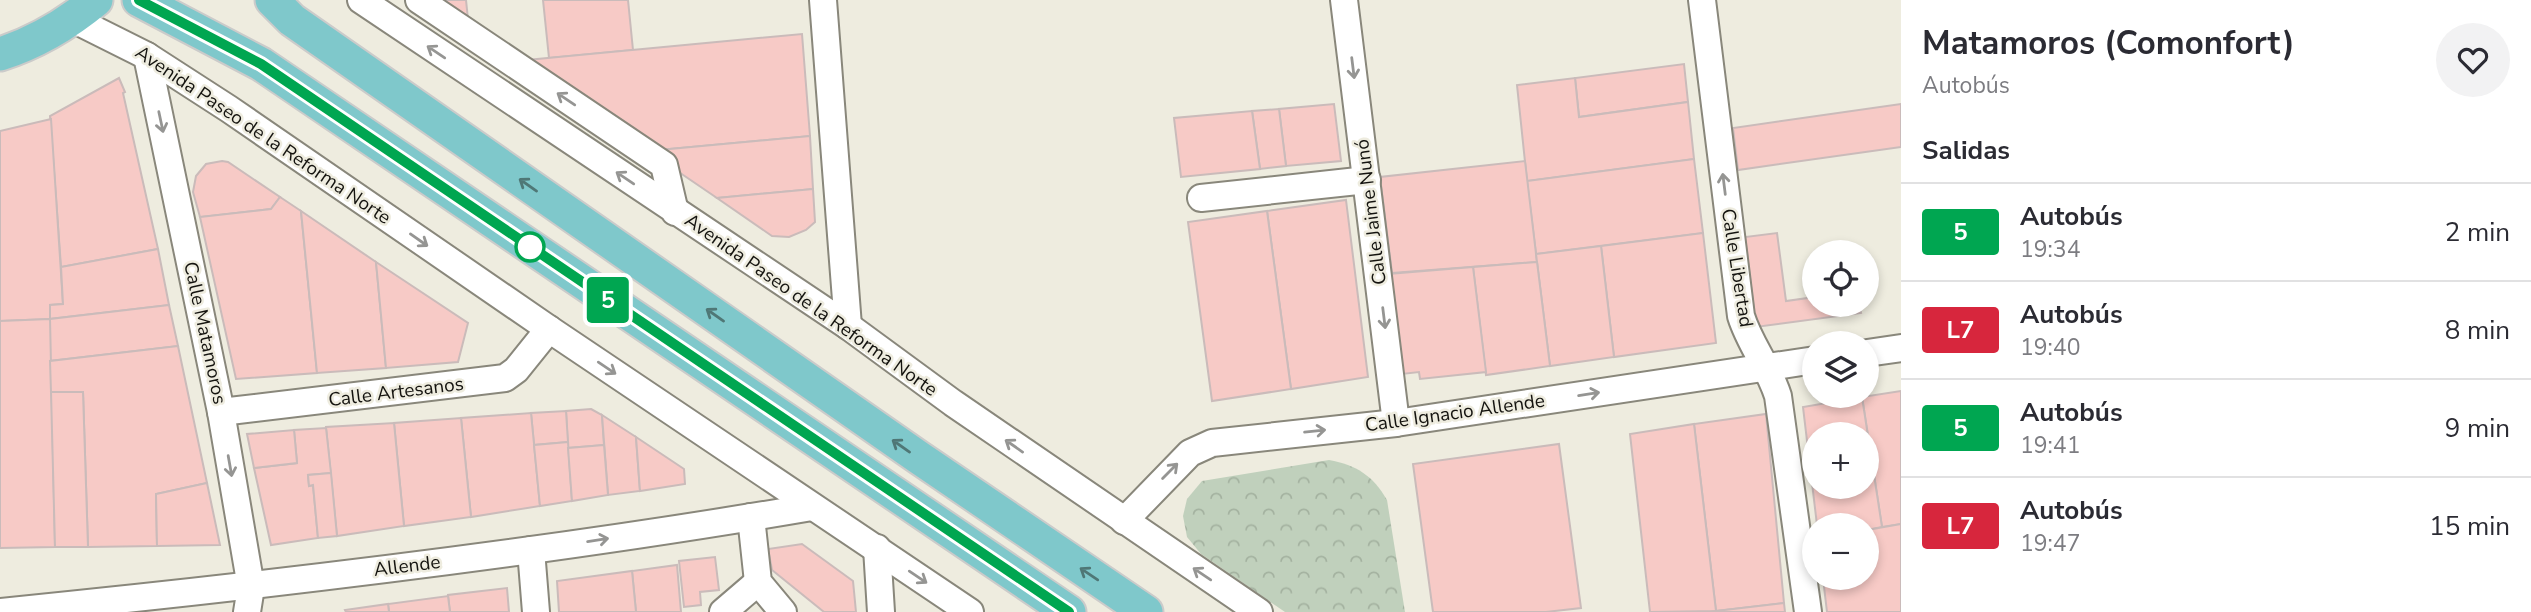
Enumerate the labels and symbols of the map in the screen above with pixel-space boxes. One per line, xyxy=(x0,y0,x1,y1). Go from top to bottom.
street label: Avenida Paseo de la Reforma Norte xyxy=(130,39,396,231)
one-way arrow xyxy=(427,44,446,59)
one-way arrow xyxy=(1347,56,1360,79)
one-way arrow xyxy=(557,92,576,106)
one-way arrow xyxy=(155,110,169,133)
street label: Calle Jaime Nunó xyxy=(1349,138,1393,286)
one-way arrow xyxy=(616,171,635,185)
one-way arrow xyxy=(1718,173,1731,196)
one-way arrow xyxy=(519,178,538,192)
street label: Avenida Paseo de la Reforma Norte xyxy=(679,207,943,403)
street label: Calle Libertad xyxy=(1715,207,1759,329)
unlabelled marker xyxy=(515,232,545,262)
one-way arrow xyxy=(409,233,428,247)
street label: Calle Matamoros xyxy=(177,259,233,407)
line badge: 5 xyxy=(585,277,631,323)
one-way arrow xyxy=(1377,306,1390,329)
one-way arrow xyxy=(706,308,725,322)
one-way arrow xyxy=(597,361,616,376)
street label: Calle Artesanos xyxy=(327,371,465,413)
one-way arrow xyxy=(1577,387,1600,400)
street label: Calle Ignacio Allende xyxy=(1363,388,1547,438)
one-way arrow xyxy=(1303,425,1326,438)
one-way arrow xyxy=(892,439,911,453)
one-way arrow xyxy=(1005,439,1024,453)
one-way arrow xyxy=(224,454,237,476)
one-way arrow xyxy=(1162,463,1179,480)
one-way arrow xyxy=(586,533,609,546)
street label: Allende xyxy=(372,549,442,583)
one-way arrow xyxy=(1080,567,1099,581)
one-way arrow xyxy=(1193,567,1212,581)
one-way arrow xyxy=(908,569,927,584)

